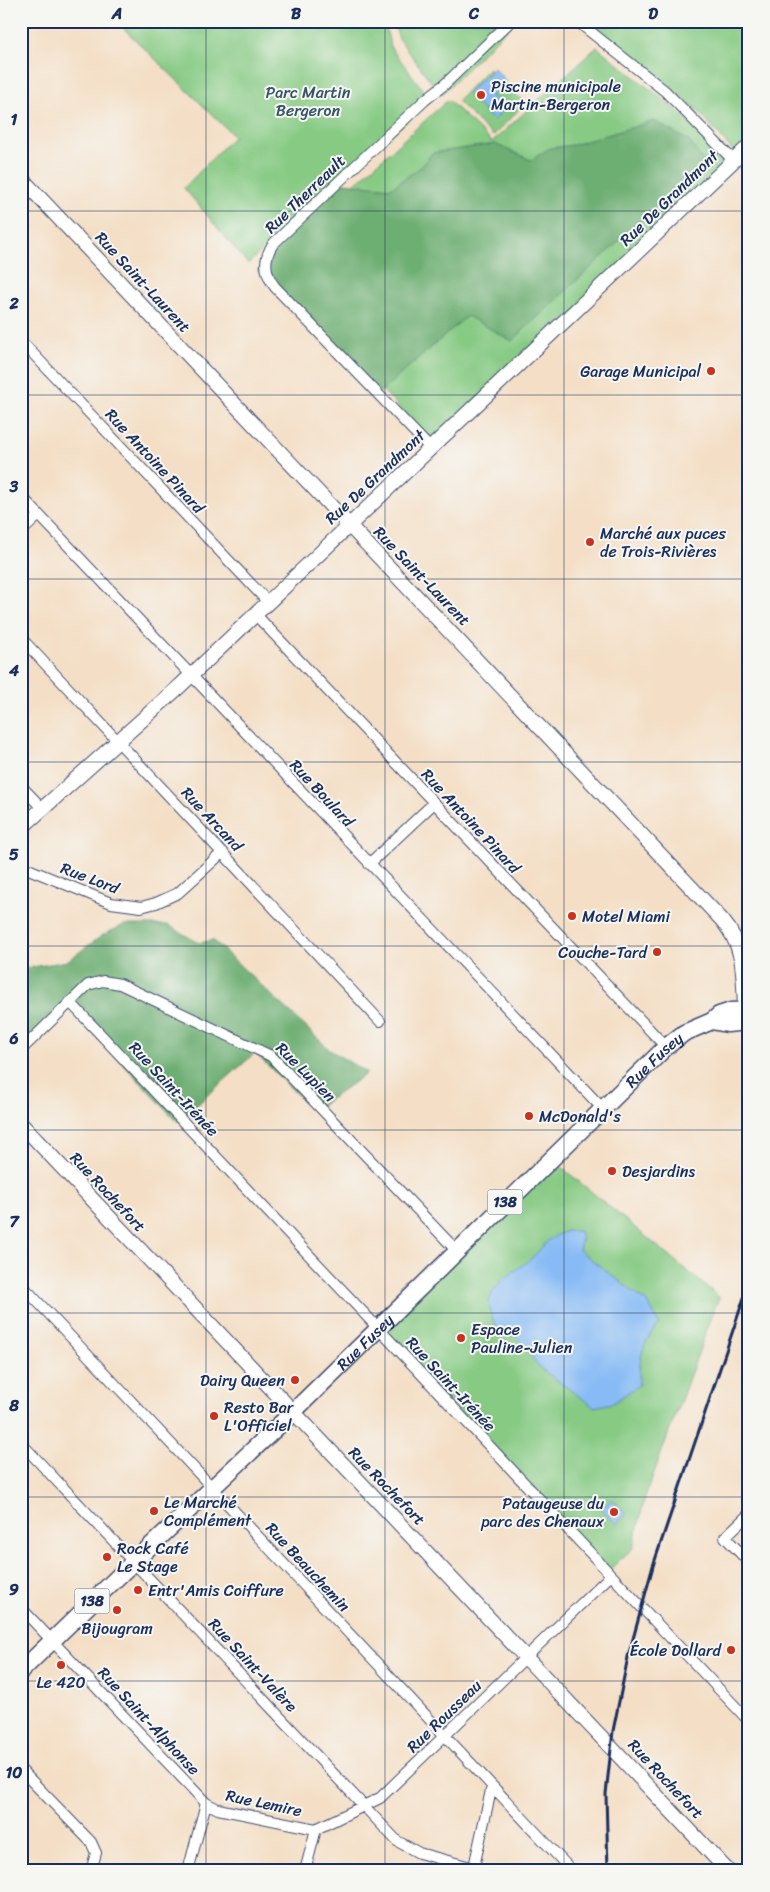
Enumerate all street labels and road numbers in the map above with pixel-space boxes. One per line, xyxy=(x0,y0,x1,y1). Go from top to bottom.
street label: Rue De Grandmont xyxy=(612,142,726,253)
street label: Rue Therreault xyxy=(257,147,353,241)
street label: Rue Saint-Laurent xyxy=(88,224,198,340)
street label: Rue Antoine Pinard xyxy=(98,401,213,522)
street label: Rue De Grandmont xyxy=(318,422,433,532)
street label: Rue Saint-Laurent xyxy=(366,519,478,633)
street label: Rue Boulard xyxy=(282,752,363,835)
street label: Rue Antoine Pinard xyxy=(414,761,529,882)
street label: Rue Arcand xyxy=(174,780,251,860)
street label: Rue Lord xyxy=(56,854,125,903)
street label: Rue Fusey xyxy=(618,1024,690,1095)
street label: Rue Saint-Irénée xyxy=(122,1034,226,1144)
street label: Rue Lupien xyxy=(269,1035,344,1110)
street label: Rue Rochefort xyxy=(63,1145,153,1239)
road number: 138 xyxy=(488,1190,522,1214)
street label: Rue Fusey xyxy=(329,1306,401,1377)
street label: Rue Saint-Irénée xyxy=(399,1329,503,1439)
street label: Rue Rochefort xyxy=(341,1439,433,1533)
street label: Rue Beauchemin xyxy=(258,1515,358,1619)
road number: 138 xyxy=(74,1588,110,1614)
street label: Rue Saint-Valère xyxy=(201,1611,305,1719)
street label: Rue Saint-Alphonse xyxy=(90,1660,208,1782)
street label: Rue Rousseau xyxy=(399,1672,489,1760)
street label: Rue Rochefort xyxy=(621,1732,711,1826)
street label: Rue Lemire xyxy=(223,1781,305,1825)

